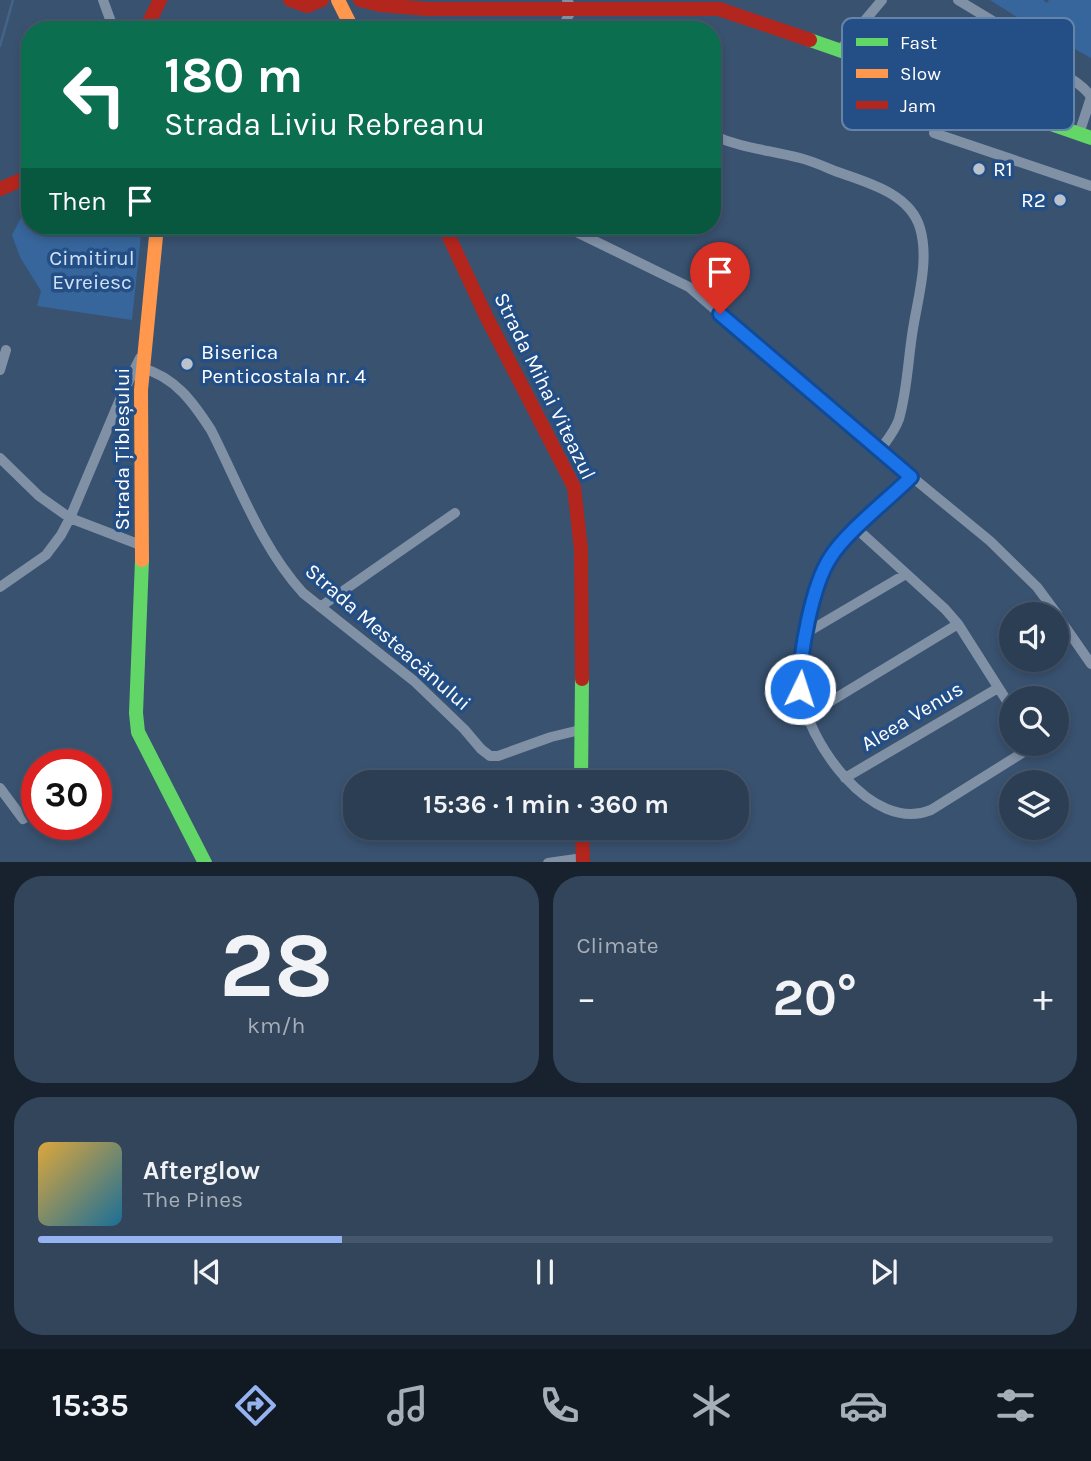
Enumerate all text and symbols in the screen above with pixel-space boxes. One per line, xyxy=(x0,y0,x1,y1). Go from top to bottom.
legend xyxy=(842,18,1074,130)
text: Fast xyxy=(900,32,937,54)
text: 180 m xyxy=(164,47,303,104)
icon: left xyxy=(49,49,140,140)
text: Slow xyxy=(900,63,941,85)
text: Jam xyxy=(900,95,936,117)
text: Strada Liviu Rebreanu xyxy=(164,106,485,143)
place label: R1 xyxy=(993,157,1013,181)
marker: R1 xyxy=(971,161,987,177)
icon: arrive xyxy=(121,182,159,220)
text: Then xyxy=(49,186,107,217)
place label: R2 xyxy=(1021,188,1046,212)
marker: R2 xyxy=(1052,192,1068,208)
pin xyxy=(690,242,750,314)
park label: Cimitirul Evreiesc xyxy=(49,246,135,294)
icon: arrive xyxy=(701,253,739,291)
street label: Strada Mihai Viteazul xyxy=(489,289,601,483)
place label: Biserica Penticostala nr. 4 xyxy=(201,340,366,388)
marker: Biserica Penticostala nr. 4 xyxy=(179,356,195,372)
street label: Strada Țibleșului xyxy=(110,367,134,531)
street label: Strada Mesteacănului xyxy=(300,559,476,715)
map controls xyxy=(999,602,1069,840)
button: sound xyxy=(999,602,1069,672)
position arrow xyxy=(763,652,837,726)
street label: Aleea Venus xyxy=(857,676,967,756)
button: search xyxy=(999,686,1069,756)
speed limit sign: 30 xyxy=(21,749,112,840)
button: layers xyxy=(999,770,1069,840)
text: 15:36 · 1 min · 360 m xyxy=(423,789,669,820)
text: 28 xyxy=(219,913,333,1019)
text: Climate xyxy=(577,932,659,959)
text: 20° xyxy=(772,967,857,1028)
text: − xyxy=(577,976,596,1021)
text: + xyxy=(1033,976,1053,1021)
text: km/h xyxy=(247,1012,305,1039)
text: Afterglow xyxy=(143,1155,260,1186)
text: The Pines xyxy=(143,1186,243,1213)
icon: previous xyxy=(188,1253,226,1291)
icon: pause xyxy=(526,1253,564,1291)
icon: next xyxy=(865,1253,903,1291)
icon: directions xyxy=(231,1381,280,1430)
icon: music xyxy=(383,1381,432,1430)
icon: phone xyxy=(535,1381,584,1430)
icon: climate xyxy=(687,1381,736,1430)
icon: car xyxy=(839,1381,888,1430)
icon: filters xyxy=(991,1381,1040,1430)
text: 15:35 xyxy=(51,1387,129,1424)

